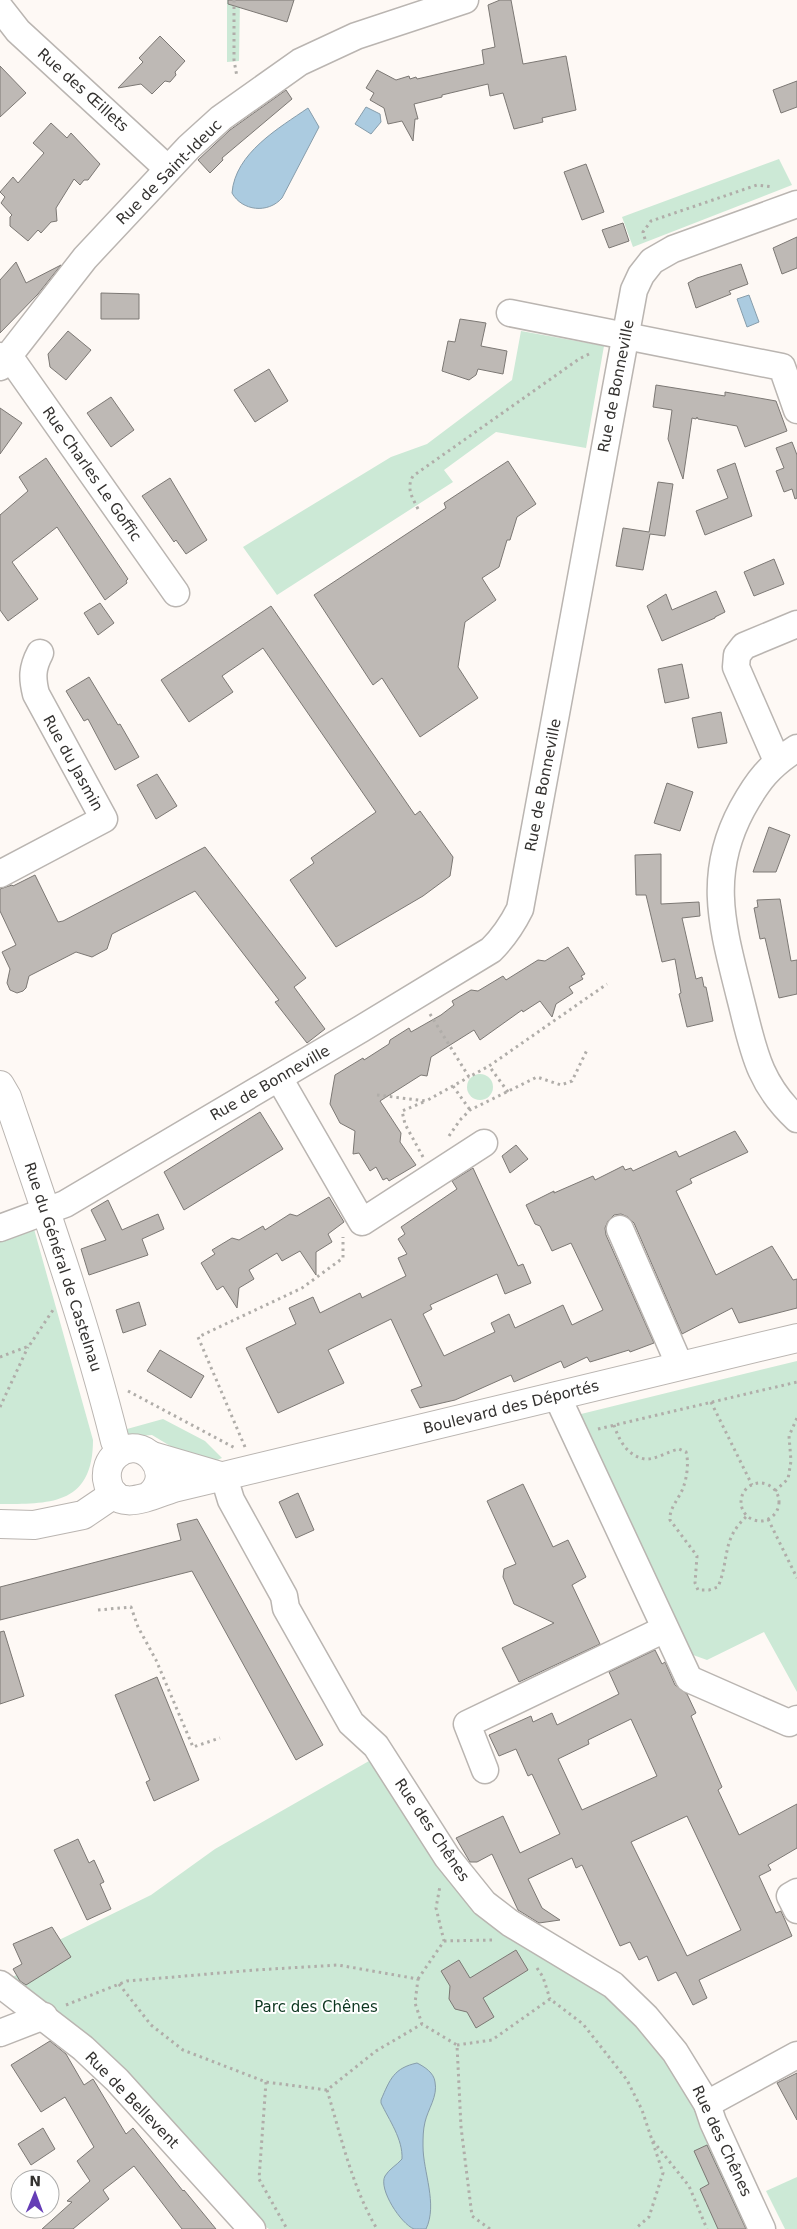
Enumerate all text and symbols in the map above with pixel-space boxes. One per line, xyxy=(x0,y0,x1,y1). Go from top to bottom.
street label: Rue des Œillets xyxy=(34,44,132,136)
street label: Rue de Saint-Ideuc xyxy=(113,116,225,228)
street label: Rue de Bonneville xyxy=(594,318,638,454)
street label: Rue Charles Le Goffic xyxy=(39,403,145,545)
street label: Rue du Jasmin xyxy=(39,712,107,814)
street label: Rue de Bonneville xyxy=(521,717,565,853)
street label: Rue de Bonneville xyxy=(207,1041,333,1125)
street label: Rue du Général de Castelnau xyxy=(21,1160,105,1374)
street label: Boulevard des Déportés xyxy=(421,1376,601,1438)
street label: Rue des Chênes xyxy=(391,1775,473,1885)
park label: Parc des Chênes xyxy=(254,1998,378,2016)
street label: Rue de Bellevent xyxy=(81,2048,183,2152)
street label: Rue des Chênes xyxy=(688,2083,756,2199)
north arrow xyxy=(10,2169,60,2219)
text: N xyxy=(29,2173,41,2189)

